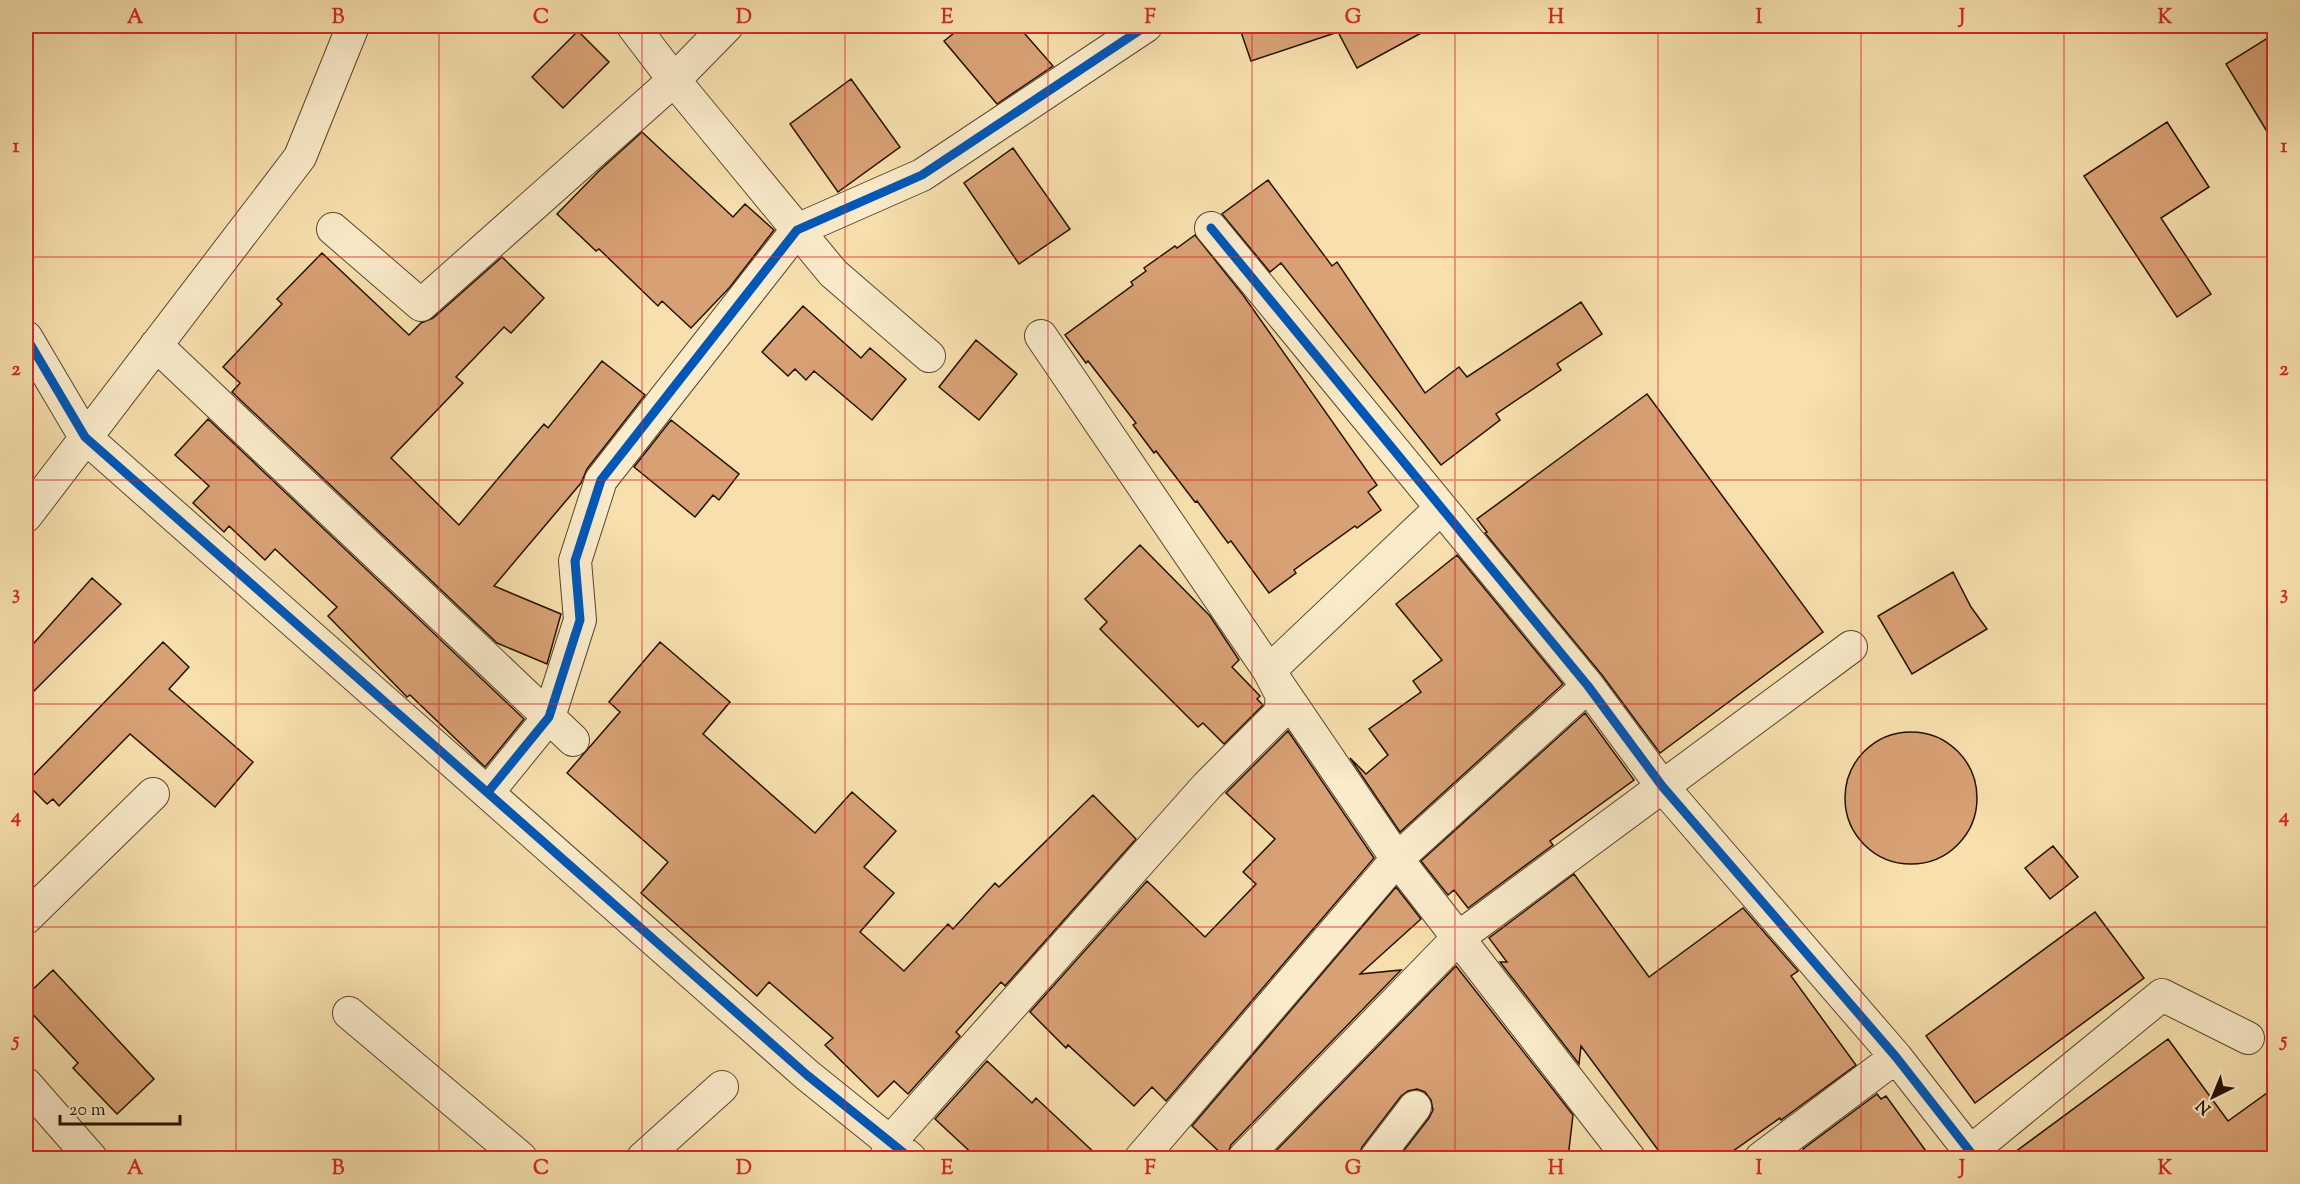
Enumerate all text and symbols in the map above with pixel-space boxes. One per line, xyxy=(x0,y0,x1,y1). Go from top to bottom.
text: A xyxy=(127,4,144,33)
text: B xyxy=(332,4,345,33)
text: C xyxy=(533,4,549,33)
text: D xyxy=(736,4,752,33)
text: E xyxy=(941,4,954,33)
text: F xyxy=(1144,4,1156,33)
text: G xyxy=(1345,4,1362,33)
text: H xyxy=(1548,4,1564,33)
text: I xyxy=(1756,4,1763,33)
text: J xyxy=(1957,4,1965,33)
text: K xyxy=(2158,4,2173,33)
text: 1 xyxy=(13,133,20,162)
text: 1 xyxy=(2281,133,2288,162)
text: 2 xyxy=(11,356,21,385)
text: 2 xyxy=(2279,356,2289,385)
text: 3 xyxy=(12,580,20,609)
text: 3 xyxy=(2280,580,2288,609)
text: 4 xyxy=(10,803,21,832)
text: 4 xyxy=(2278,803,2289,832)
text: 5 xyxy=(11,1027,20,1056)
text: 5 xyxy=(2279,1027,2288,1056)
north arrow xyxy=(2183,1067,2243,1127)
scale bar xyxy=(60,1088,180,1126)
text: N xyxy=(2192,1093,2217,1119)
text: 20 m xyxy=(69,1098,106,1124)
text: A xyxy=(127,1155,144,1184)
text: B xyxy=(332,1155,345,1184)
text: C xyxy=(533,1155,549,1184)
text: D xyxy=(736,1155,752,1184)
text: E xyxy=(941,1155,954,1184)
text: F xyxy=(1144,1155,1156,1184)
text: G xyxy=(1345,1155,1362,1184)
text: H xyxy=(1548,1155,1564,1184)
text: I xyxy=(1756,1155,1763,1184)
text: J xyxy=(1957,1155,1965,1184)
text: K xyxy=(2158,1155,2173,1184)

